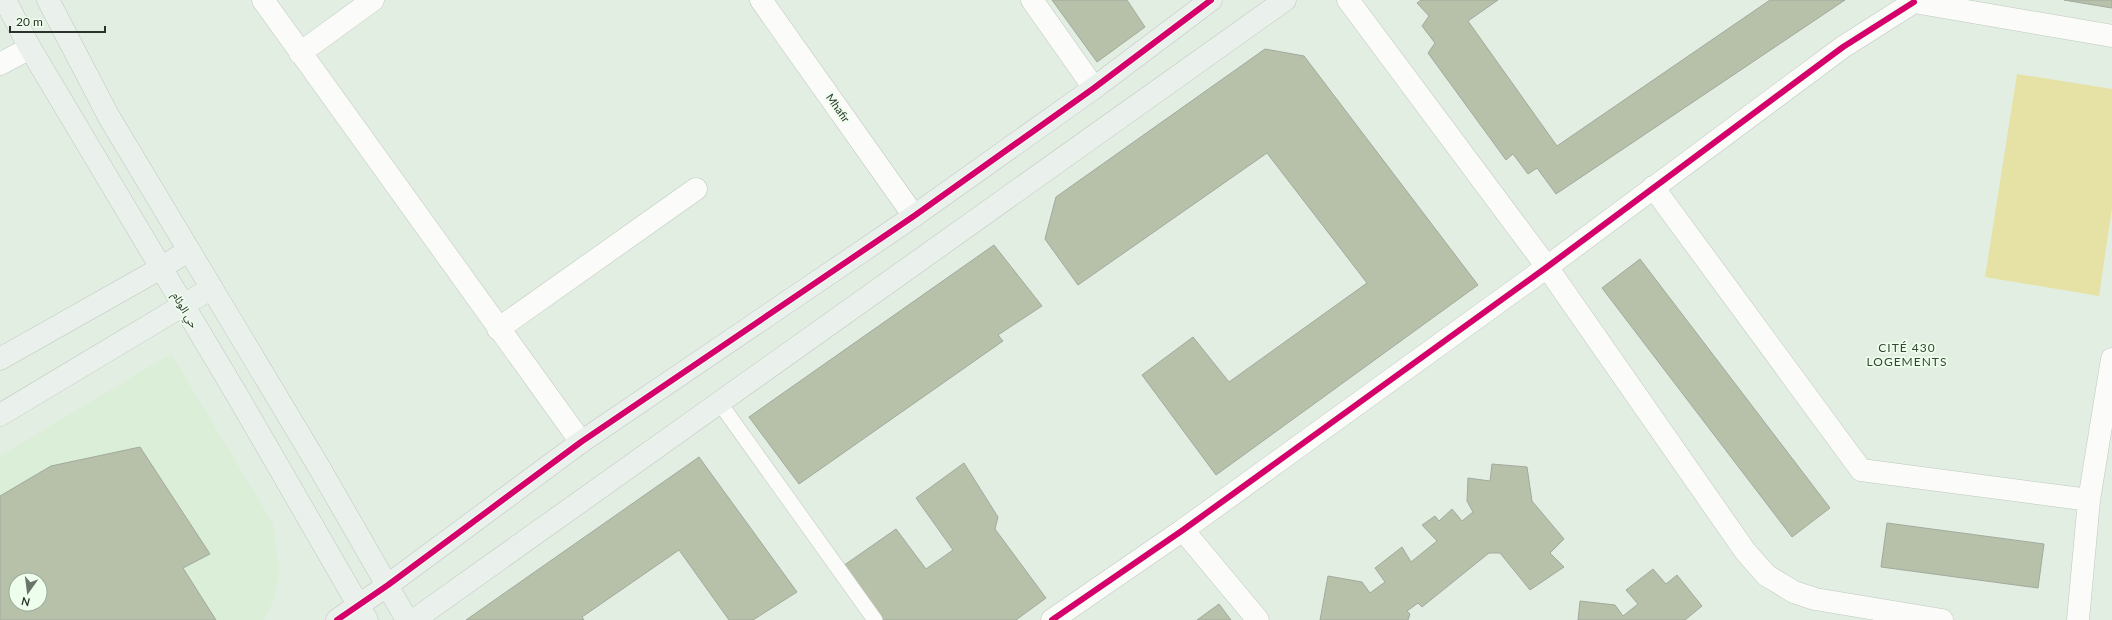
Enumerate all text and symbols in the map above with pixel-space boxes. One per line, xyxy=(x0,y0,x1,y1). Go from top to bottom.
scale bar xyxy=(10,8,105,34)
text: 20 m xyxy=(16,14,43,29)
street label: Mhafir xyxy=(824,91,853,125)
street label: حي الوئام xyxy=(167,289,201,332)
district label: CITÉ 430 LOGEMENTS xyxy=(1867,340,1947,369)
north arrow xyxy=(8,572,48,612)
text: N xyxy=(20,595,31,610)

